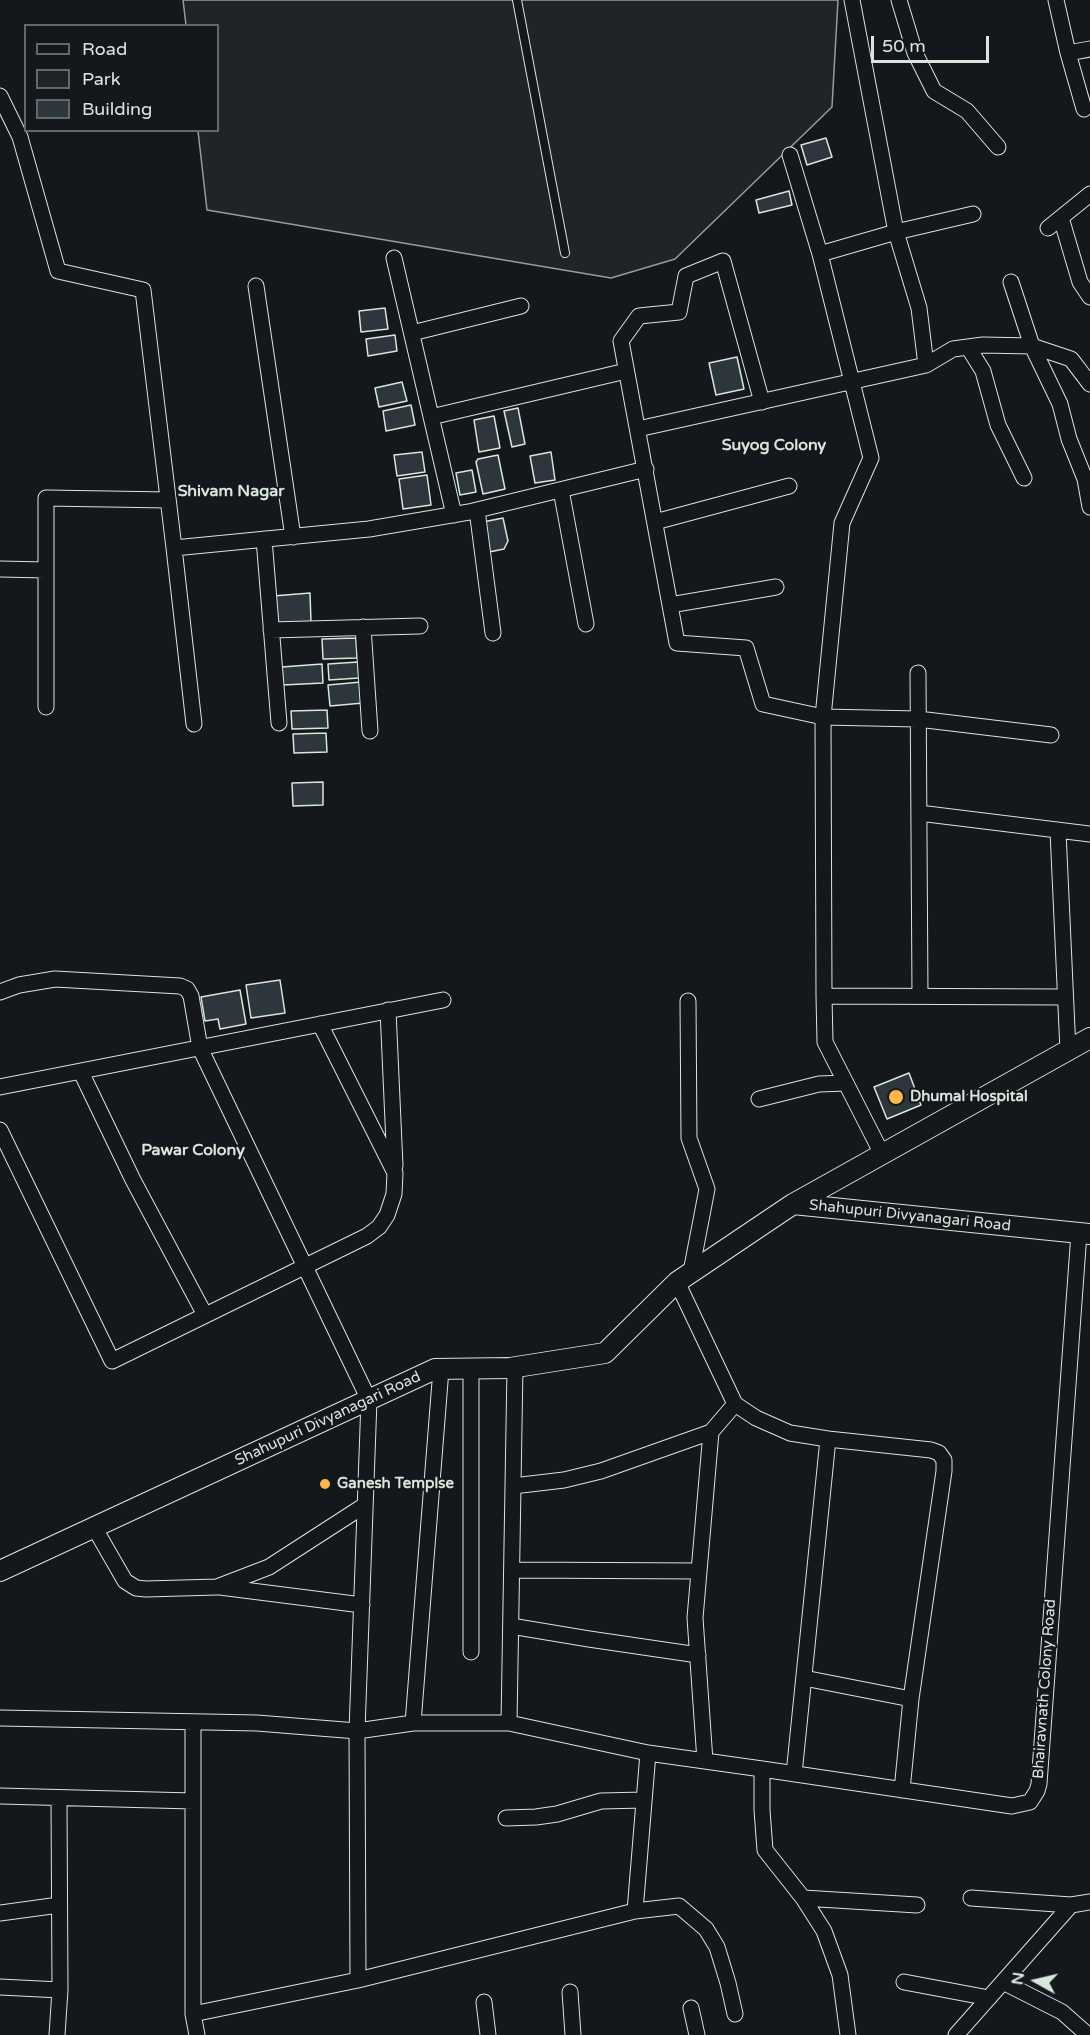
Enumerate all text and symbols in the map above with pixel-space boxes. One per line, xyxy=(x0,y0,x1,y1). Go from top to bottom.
legend xyxy=(24,24,219,132)
scale bar xyxy=(874,24,992,62)
text: 50 m xyxy=(882,35,926,57)
text: Road xyxy=(82,38,127,60)
text: Park xyxy=(82,68,120,90)
text: Building xyxy=(82,98,152,120)
district label: Suyog Colony xyxy=(722,436,826,456)
district label: Shivam Nagar xyxy=(178,482,284,502)
marker: Dhumal Hospital xyxy=(887,1088,905,1106)
place label: Dhumal Hospital xyxy=(910,1088,1028,1106)
district label: Pawar Colony xyxy=(141,1141,245,1161)
street label: Shahupuri Divyanagari Road xyxy=(808,1196,1012,1236)
street label: Shahupuri Divyanagari Road xyxy=(232,1368,424,1470)
place label: Ganesh Templse xyxy=(337,1475,454,1493)
marker: Ganesh Templse xyxy=(318,1477,332,1491)
street label: Bhairavnath Colony Road xyxy=(1030,1598,1060,1780)
north arrow xyxy=(1006,1951,1066,2011)
text: N xyxy=(1007,1971,1029,1986)

